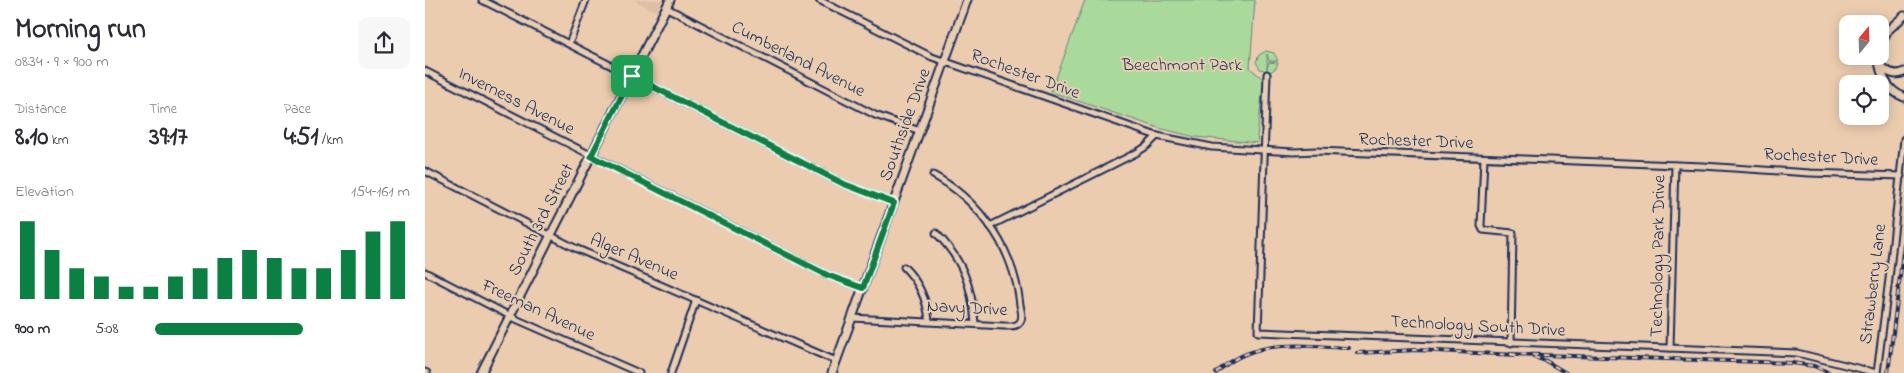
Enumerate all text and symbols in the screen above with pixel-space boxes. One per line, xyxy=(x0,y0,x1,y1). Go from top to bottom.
text: Morning run xyxy=(15,10,146,51)
street label: Cumberland Avenue xyxy=(726,15,870,105)
north arrow xyxy=(1839,15,1889,65)
map controls xyxy=(1839,15,1889,125)
button: share xyxy=(358,17,410,69)
street label: Rochester Drive xyxy=(967,43,1084,107)
text: 08:34 · 9 × 900 m xyxy=(15,50,109,74)
park label: Beechmont Park xyxy=(1121,53,1242,79)
pin xyxy=(611,55,653,97)
street label: Inverness Avenue xyxy=(453,61,580,143)
icon: arrive xyxy=(618,62,646,90)
street label: Southside Drive xyxy=(874,64,939,185)
button: locate xyxy=(1839,75,1889,125)
text: Distance xyxy=(15,99,67,120)
text: Time xyxy=(149,99,177,120)
text: Pace xyxy=(284,99,311,120)
text: 8.10 xyxy=(15,120,48,156)
text: 39:17 xyxy=(149,120,188,156)
text: 4:51 xyxy=(284,120,318,156)
street label: Rochester Drive xyxy=(1358,127,1475,157)
text: km xyxy=(48,130,69,151)
text: /km xyxy=(318,130,343,151)
street label: Rochester Drive xyxy=(1763,142,1880,174)
street label: South 3rd Street xyxy=(502,159,582,281)
street label: Technology Park Drive xyxy=(1645,174,1674,337)
text: Elevation xyxy=(15,180,74,204)
text: 154–161 m xyxy=(351,180,410,204)
street label: Strawberry Lane xyxy=(1854,221,1894,346)
street label: Alger Avenue xyxy=(585,228,683,290)
street label: Freeman Avenue xyxy=(476,273,600,349)
street label: Navy Drive xyxy=(926,294,1009,324)
street label: Technology South Drive xyxy=(1390,309,1567,346)
text: 900 m xyxy=(15,317,50,341)
text: 5:08 xyxy=(95,317,118,341)

